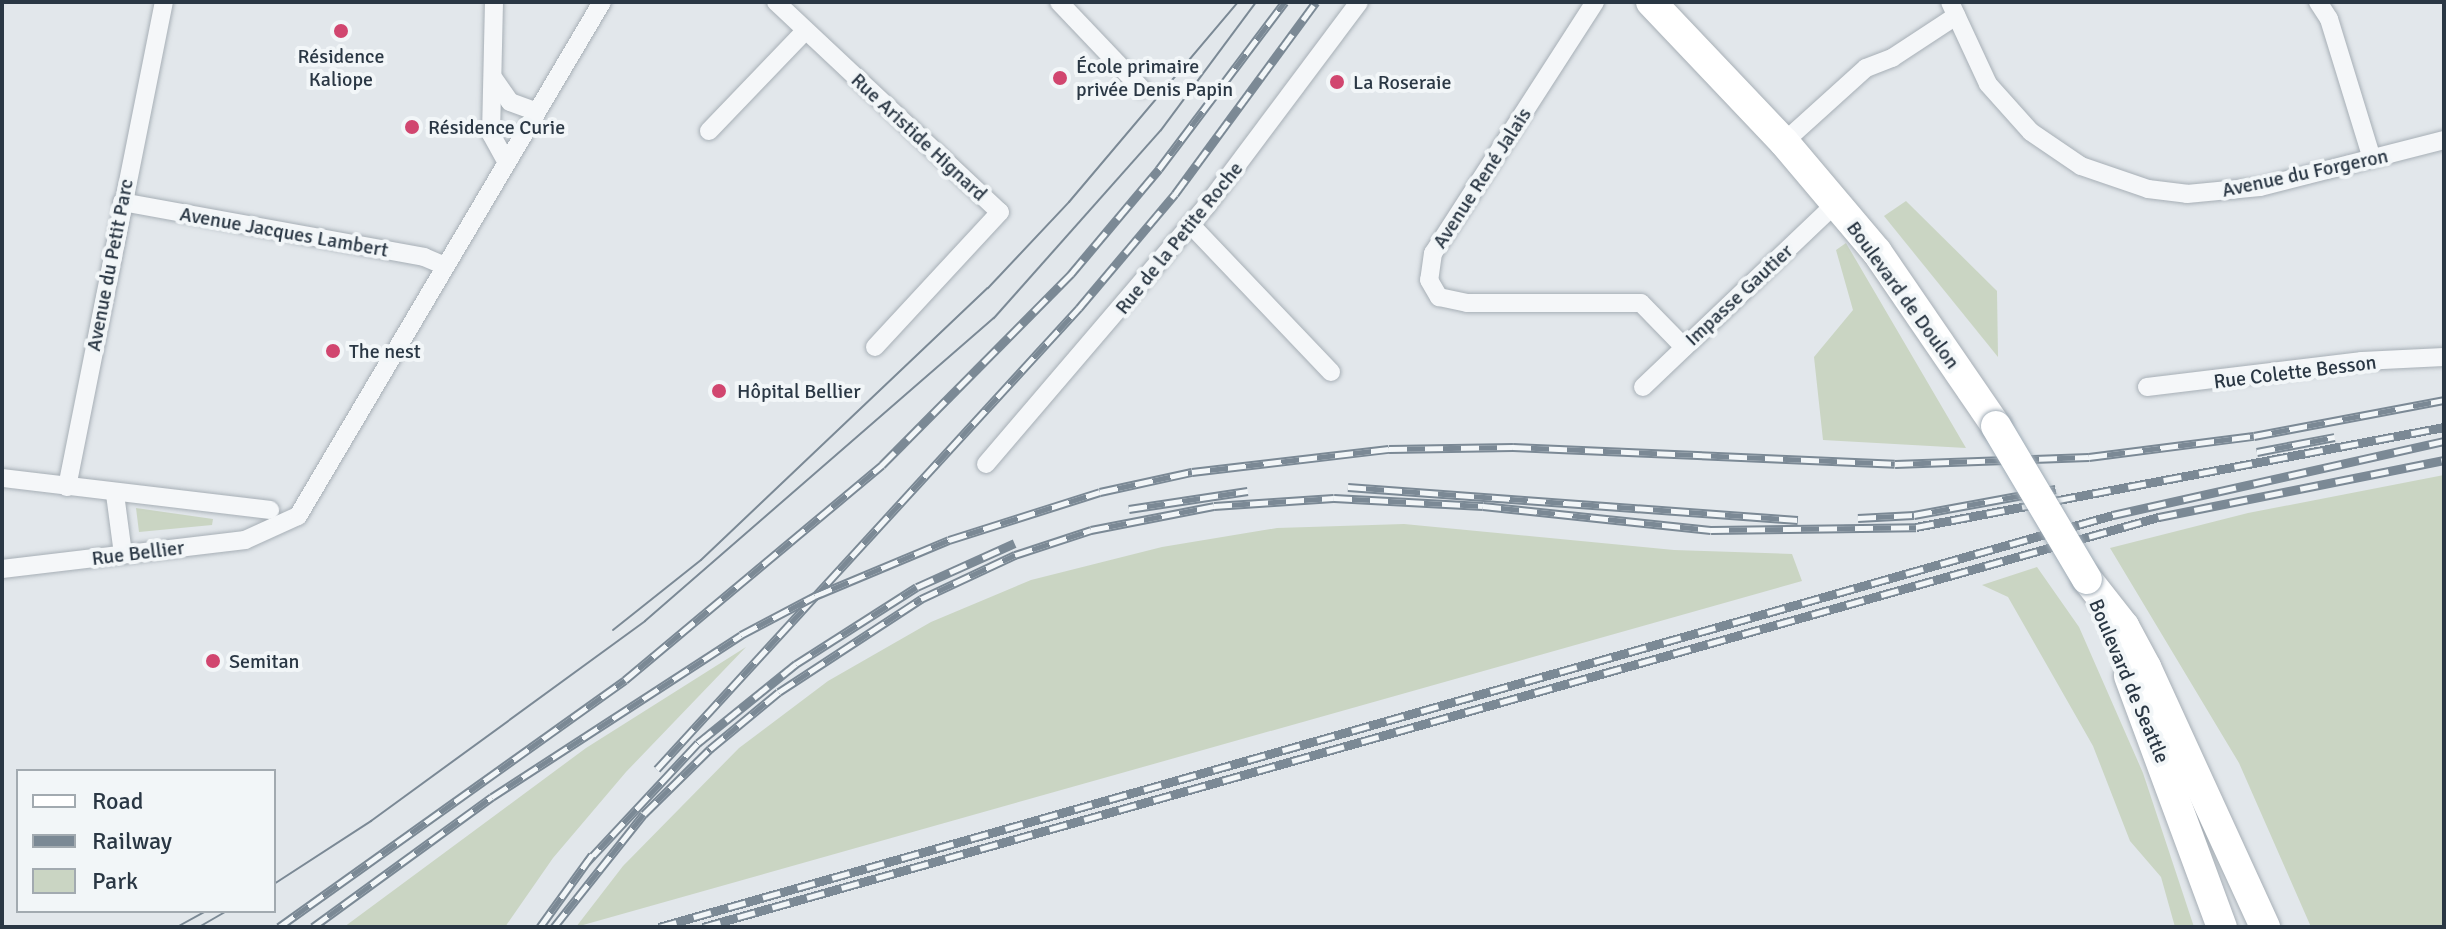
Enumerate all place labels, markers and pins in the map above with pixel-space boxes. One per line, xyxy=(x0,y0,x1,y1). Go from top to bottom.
marker: Résidence Kaliope xyxy=(332,22,350,40)
place label: Résidence Kaliope xyxy=(298,44,384,91)
place label: École primaire privée Denis Papin xyxy=(1076,54,1233,101)
marker: École primaire privée Denis Papin xyxy=(1051,69,1069,87)
place label: La Roseraie xyxy=(1353,70,1452,94)
marker: La Roseraie xyxy=(1328,73,1346,91)
place label: Résidence Curie xyxy=(428,115,565,139)
marker: Résidence Curie xyxy=(403,118,421,136)
place label: The nest xyxy=(349,339,421,363)
marker: The nest xyxy=(324,342,342,360)
place label: Hôpital Bellier xyxy=(737,379,861,403)
marker: Hôpital Bellier xyxy=(708,380,730,402)
place label: Semitan xyxy=(229,649,299,673)
marker: Semitan xyxy=(204,652,222,670)

